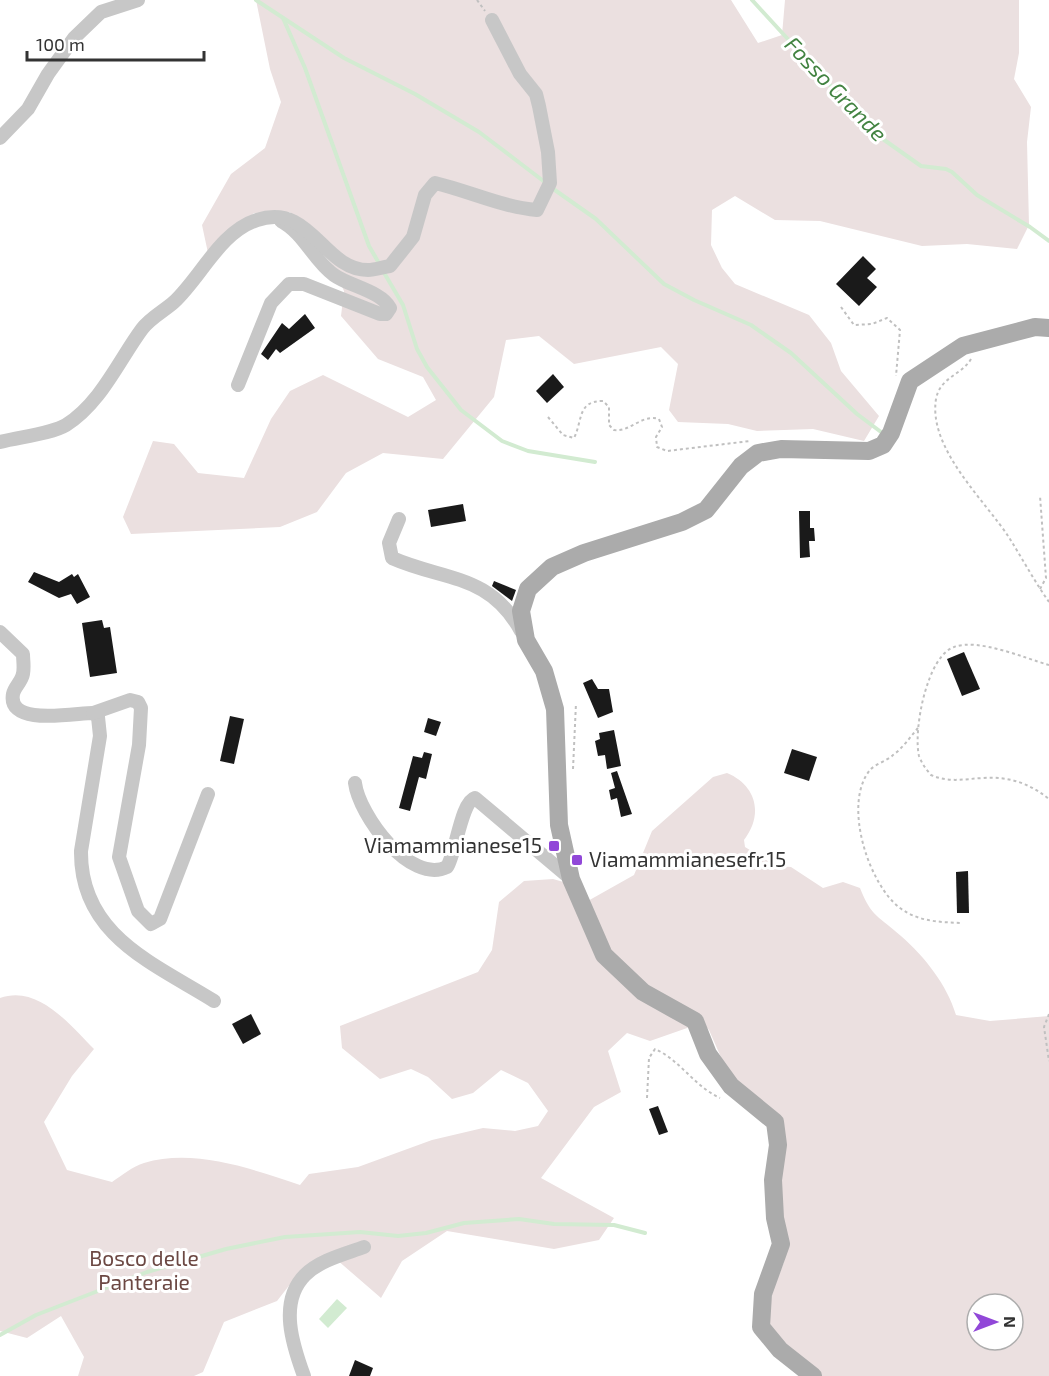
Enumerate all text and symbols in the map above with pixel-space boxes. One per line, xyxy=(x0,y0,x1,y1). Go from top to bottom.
scale bar xyxy=(27,24,204,62)
water label: Fosso Grande xyxy=(780,31,893,146)
text: 100 m xyxy=(36,33,85,55)
place label: Viamammianese15 xyxy=(364,832,542,857)
marker: Viamammianese15 xyxy=(547,839,561,853)
place label: Viamammianesefr.15 xyxy=(589,846,786,871)
marker: Viamammianesefr.15 xyxy=(570,853,584,867)
park label: Bosco delle Panteraie xyxy=(89,1245,199,1294)
north arrow xyxy=(965,1292,1025,1352)
text: N xyxy=(1001,1316,1020,1328)

